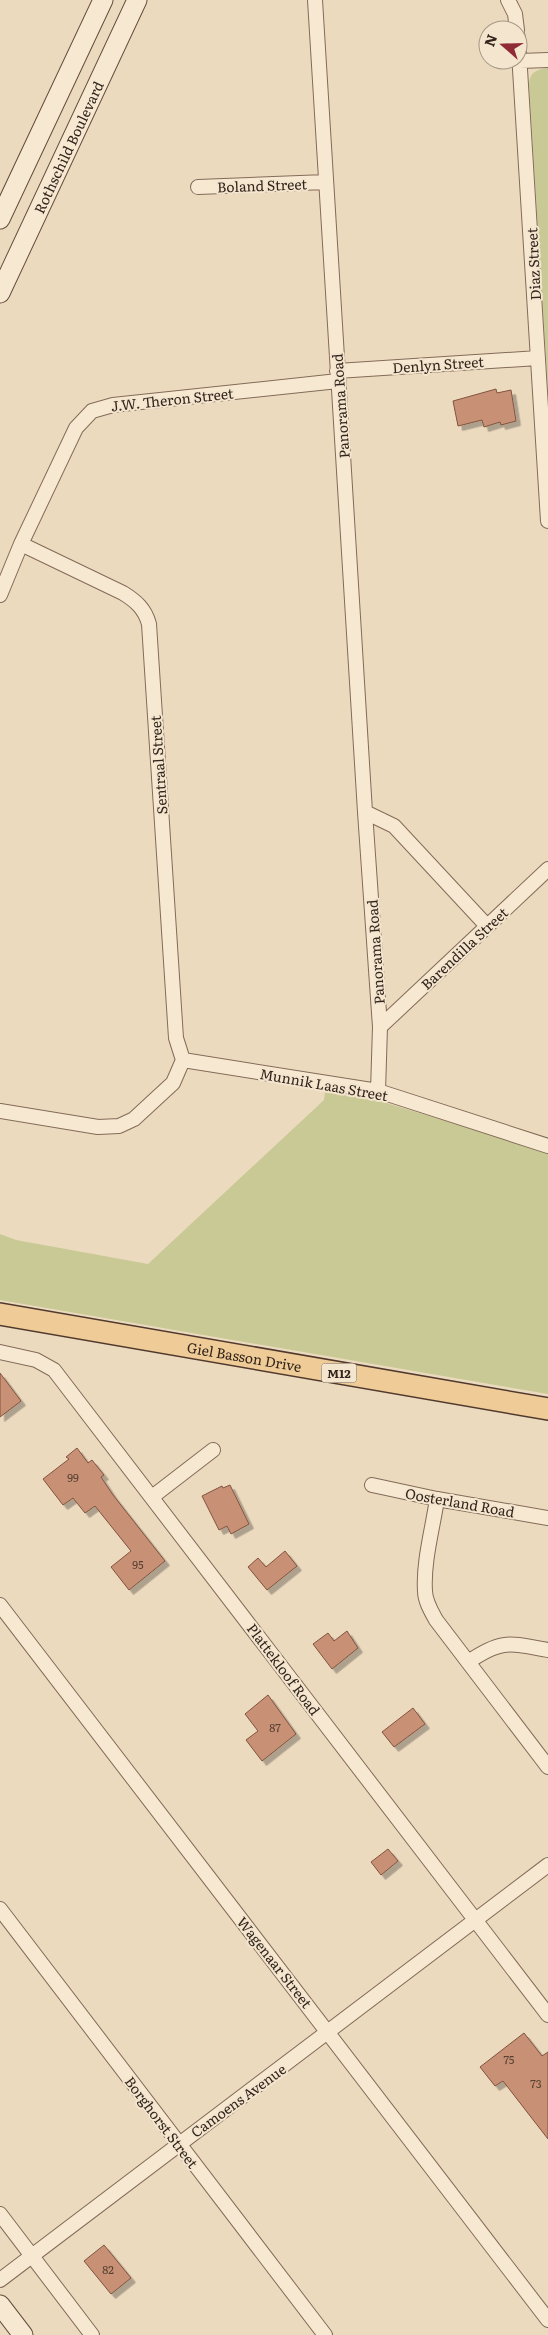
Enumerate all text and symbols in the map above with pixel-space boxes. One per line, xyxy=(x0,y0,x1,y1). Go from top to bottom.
north arrow xyxy=(478,20,528,70)
text: N xyxy=(478,31,501,49)
street label: Rothschild Boulevard xyxy=(29,77,108,217)
street label: Boland Street xyxy=(217,173,308,197)
street label: Diaz Street xyxy=(521,227,545,301)
street label: Denlyn Street xyxy=(392,351,485,377)
street label: Panorama Road xyxy=(326,352,354,459)
street label: J.W. Theron Street xyxy=(110,383,235,415)
street label: Sentraal Street xyxy=(145,715,171,815)
street label: Panorama Road xyxy=(361,898,389,1005)
street label: Barendilla Street xyxy=(416,902,512,994)
street label: Munnik Laas Street xyxy=(258,1063,390,1105)
street label: Giel Basson Drive xyxy=(185,1337,303,1376)
road number: M12 xyxy=(322,1364,356,1382)
house number: 99 xyxy=(67,1469,79,1485)
street label: Oosterland Road xyxy=(404,1483,517,1522)
house number: 95 xyxy=(132,1556,144,1572)
street label: Plattekloof Road xyxy=(243,1619,325,1719)
house number: 87 xyxy=(269,1719,281,1735)
street label: Wagenaar Street xyxy=(233,1912,317,2012)
house number: 75 xyxy=(504,2051,515,2067)
street label: Camoens Avenue xyxy=(186,2059,290,2141)
street label: Borghorst Street xyxy=(121,2072,203,2172)
house number: 73 xyxy=(530,2075,542,2091)
house number: 82 xyxy=(102,2261,114,2277)

